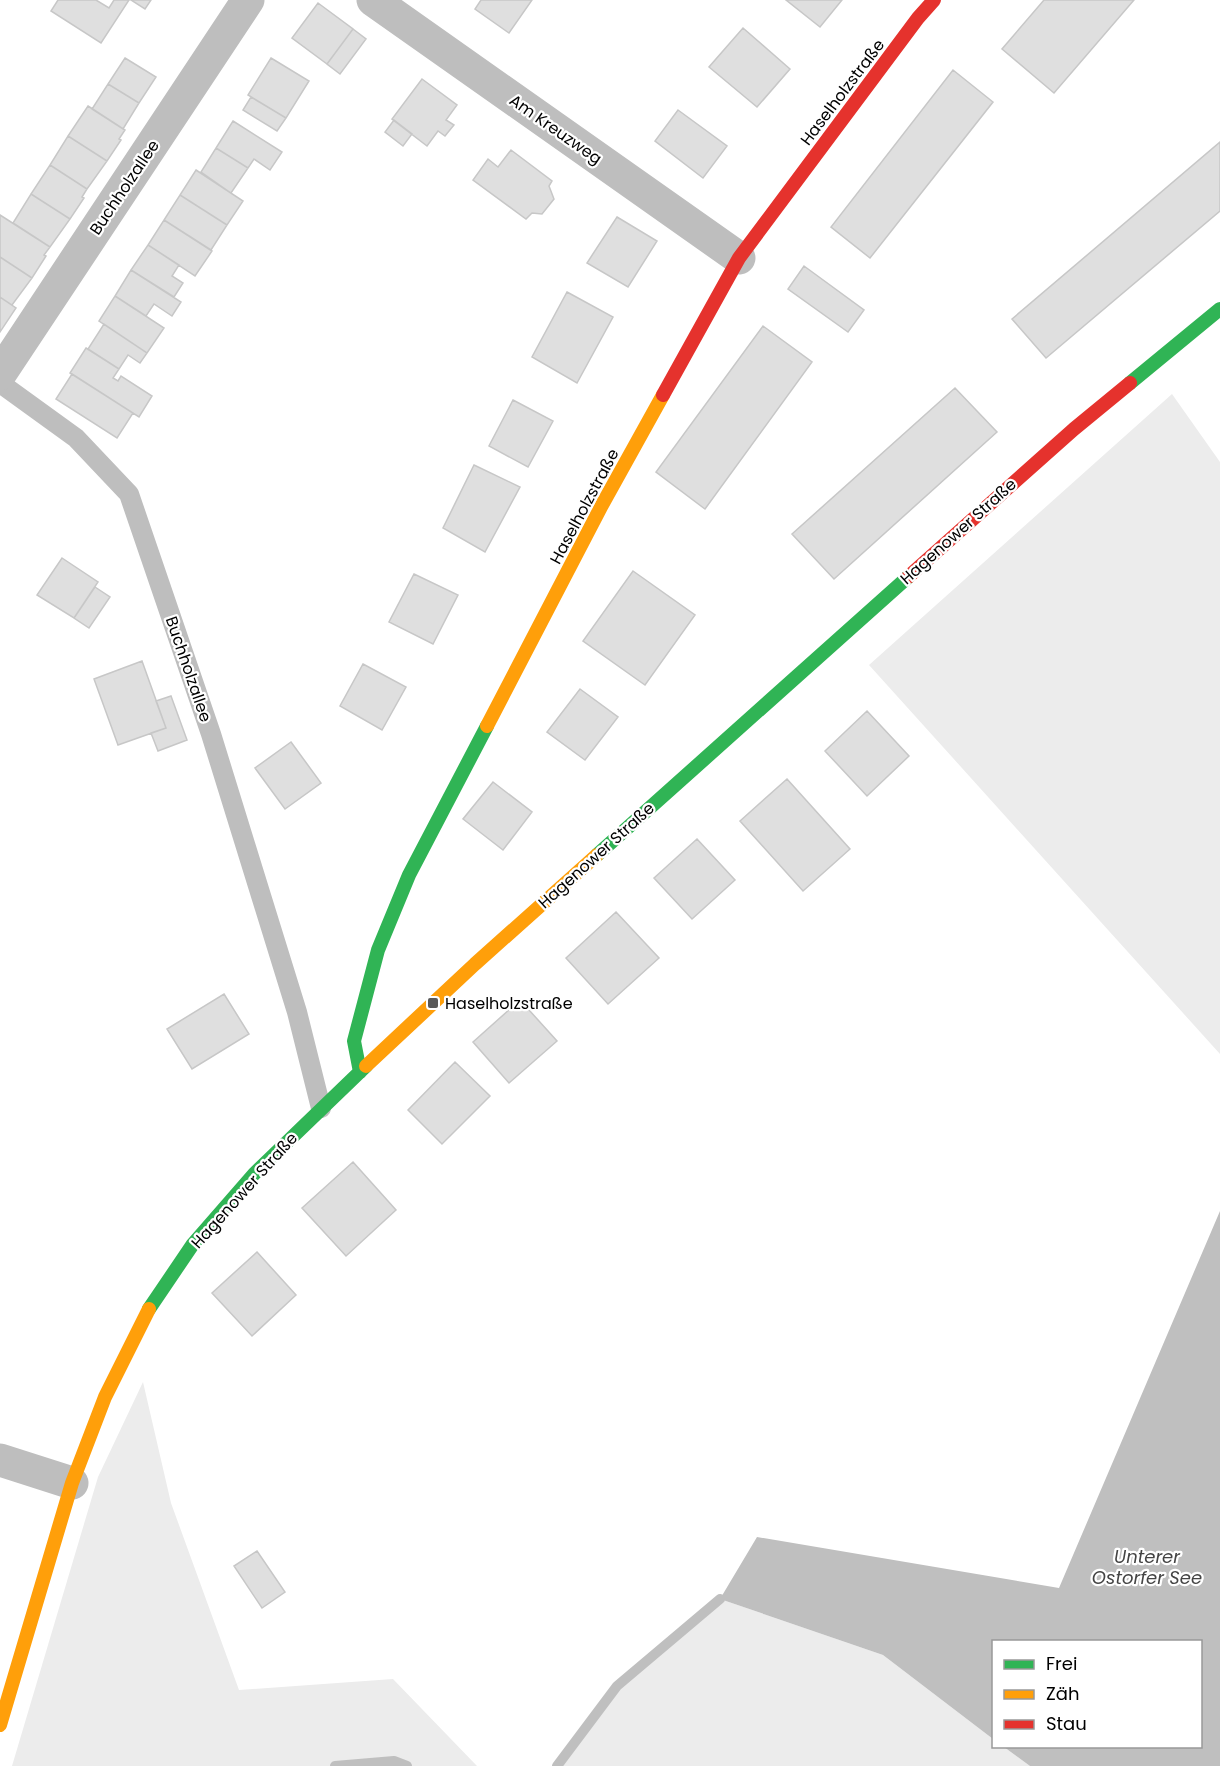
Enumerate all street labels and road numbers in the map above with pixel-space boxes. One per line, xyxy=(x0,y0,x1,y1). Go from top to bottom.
street label: Haselholzstraße xyxy=(795,34,890,150)
street label: Am Kreuzweg xyxy=(505,89,607,170)
street label: Buchholzallee xyxy=(84,135,165,239)
street label: Haselholzstraße xyxy=(544,444,625,568)
street label: Hagenower Straße xyxy=(895,473,1022,590)
street label: Buchholzallee xyxy=(160,613,217,725)
street label: Hagenower Straße xyxy=(533,797,660,914)
street label: Hagenower Straße xyxy=(186,1127,303,1253)

